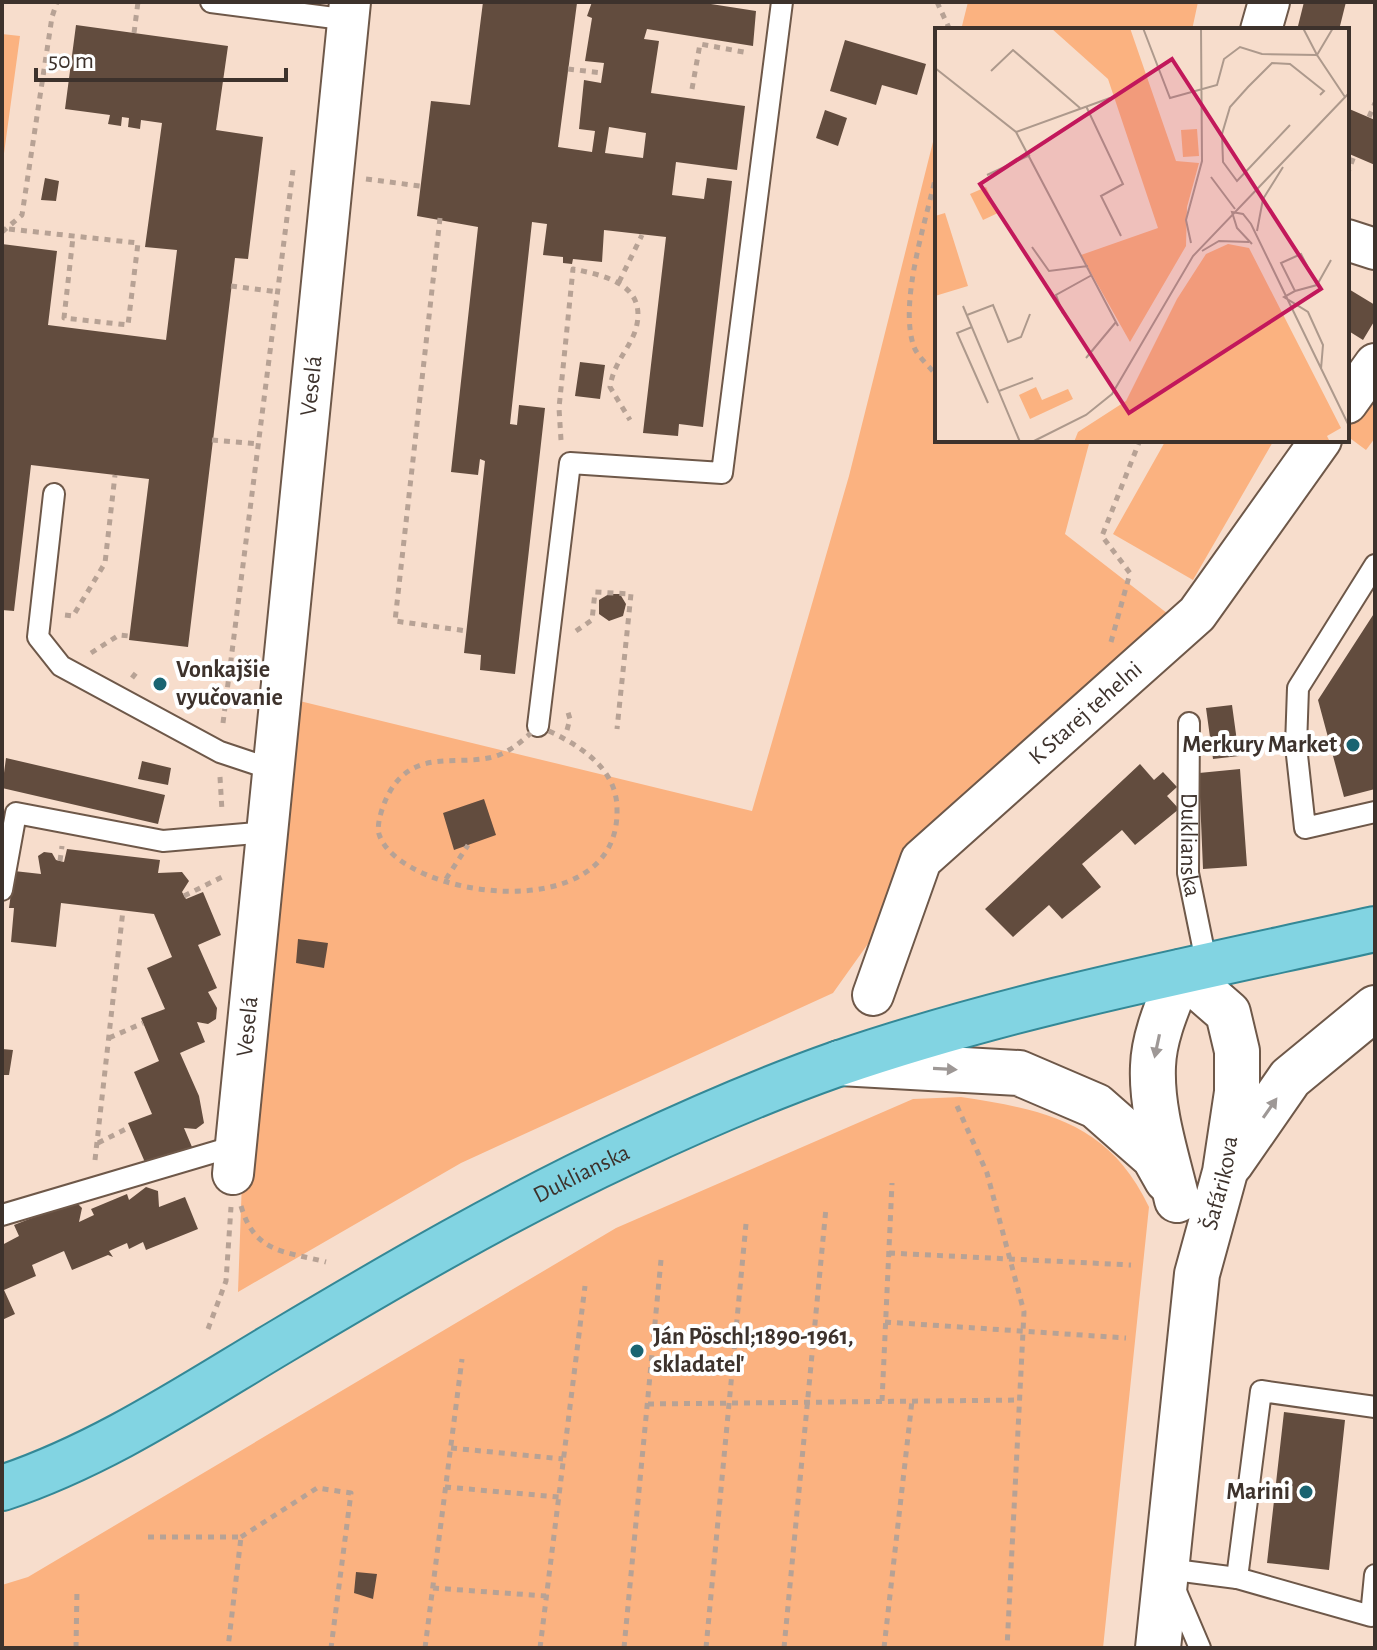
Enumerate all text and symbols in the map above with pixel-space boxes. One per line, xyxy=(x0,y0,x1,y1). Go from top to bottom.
inset map xyxy=(935,28,1349,442)
scale bar xyxy=(36,32,286,82)
text: 50 m xyxy=(48,49,94,73)
street label: Veselá xyxy=(297,355,327,417)
street label: K Starej tehelni xyxy=(1025,657,1147,769)
place label: Vonkajšie vyučovanie xyxy=(176,658,283,710)
marker: Vonkajšie vyučovanie xyxy=(151,675,169,693)
place label: Merkury Market xyxy=(1182,733,1337,757)
marker: Merkury Market xyxy=(1344,736,1362,754)
street label: Duklianska xyxy=(1176,793,1205,899)
street label: Veselá xyxy=(233,995,263,1058)
one-way arrow xyxy=(1150,1033,1163,1058)
one-way arrow xyxy=(933,1063,958,1076)
one-way arrow xyxy=(1262,1097,1277,1118)
street label: Šafárikova xyxy=(1197,1134,1242,1233)
street label: Duklianska xyxy=(530,1140,634,1208)
place label: Ján Pöschl;1890-1961, skladateľ xyxy=(653,1325,854,1377)
marker: Ján Pöschl;1890-1961, skladateľ xyxy=(628,1342,646,1360)
place label: Marini xyxy=(1226,1480,1290,1504)
marker: Marini xyxy=(1297,1483,1315,1501)

